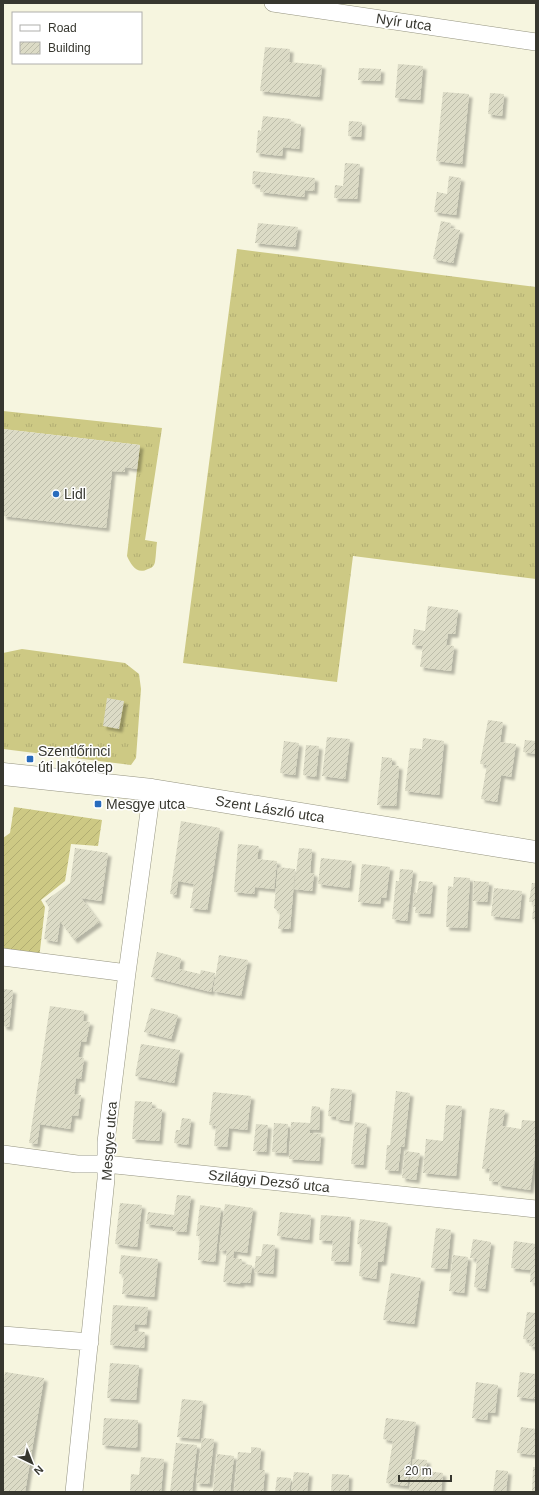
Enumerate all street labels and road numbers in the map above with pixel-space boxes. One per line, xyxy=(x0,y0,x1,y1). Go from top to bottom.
street label: Nyír utca xyxy=(375,10,433,34)
street label: Szent László utca xyxy=(214,792,326,826)
street label: Mesgye utca xyxy=(98,1101,120,1181)
street label: Szilágyi Dezső utca xyxy=(207,1167,331,1195)

